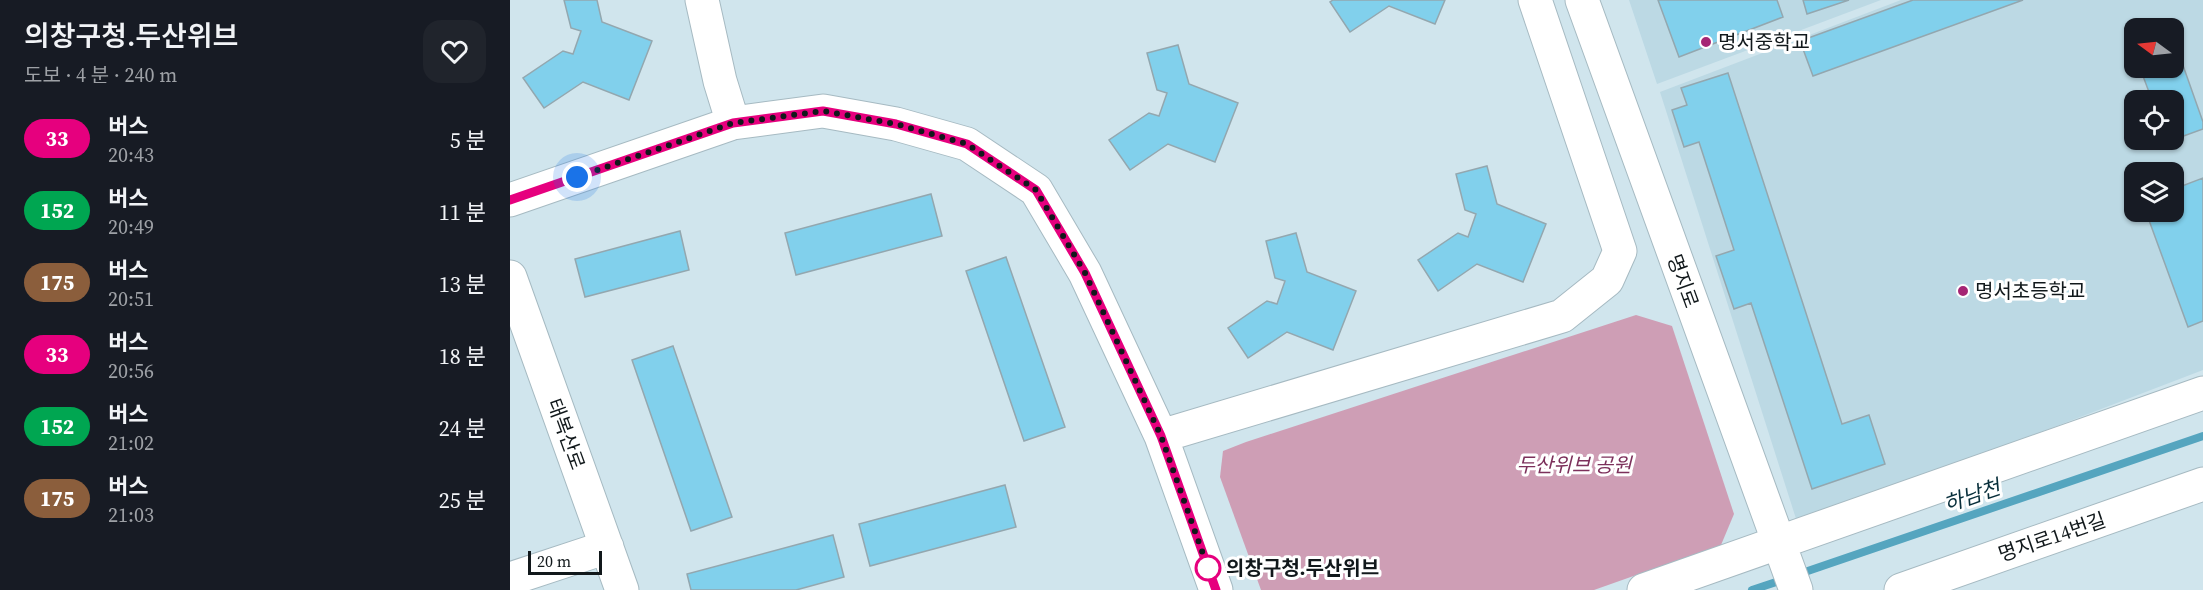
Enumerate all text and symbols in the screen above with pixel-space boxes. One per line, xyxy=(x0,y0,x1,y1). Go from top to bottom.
text: 의창구청.두산위브 xyxy=(24,17,238,55)
north arrow xyxy=(2124,18,2184,78)
map controls xyxy=(2124,18,2184,222)
button: heart xyxy=(423,20,486,83)
place label: 명서중학교 xyxy=(1718,28,1810,56)
marker: 명서중학교 xyxy=(1699,35,1713,49)
text: 도보 · 4 분 · 240 m xyxy=(24,61,177,89)
button: locate xyxy=(2124,90,2184,150)
text: 버스 xyxy=(108,111,148,141)
text: 33 xyxy=(46,124,68,153)
text: 5 분 xyxy=(450,125,486,155)
text: 20:43 xyxy=(108,141,154,169)
your location xyxy=(562,162,592,192)
button: layers xyxy=(2124,162,2184,222)
text: 버스 xyxy=(108,183,148,213)
text: 152 xyxy=(40,196,74,225)
text: 11 분 xyxy=(439,197,486,227)
text: 20:49 xyxy=(108,213,154,241)
street label: 명지로 xyxy=(1660,250,1706,312)
text: 버스 xyxy=(108,255,148,285)
text: 175 xyxy=(40,268,74,297)
text: 13 분 xyxy=(439,269,486,299)
place label: 명서초등학교 xyxy=(1975,277,2085,305)
marker: 명서초등학교 xyxy=(1956,284,1970,298)
text: 20:51 xyxy=(108,285,154,313)
text: 버스 xyxy=(108,327,148,357)
text: 33 xyxy=(46,340,68,369)
text: 18 분 xyxy=(439,341,486,371)
text: 20:56 xyxy=(108,357,154,385)
street label: 태복산로 xyxy=(540,395,592,473)
text: 버스 xyxy=(108,399,148,429)
text: 152 xyxy=(40,412,74,441)
text: 24 분 xyxy=(439,413,486,443)
text: 21:02 xyxy=(108,429,154,457)
park label: 두산위브 공원 xyxy=(1516,451,1633,479)
text: 버스 xyxy=(108,471,148,501)
water label: 하남천 xyxy=(1940,472,2006,519)
text: 175 xyxy=(40,484,74,513)
text: 25 분 xyxy=(439,485,486,515)
text: 21:03 xyxy=(108,501,154,529)
street label: 명지로14번길 xyxy=(1994,506,2110,568)
scale bar xyxy=(528,548,602,576)
text: 20 m xyxy=(537,550,571,572)
place label: 의창구청.두산위브 xyxy=(1226,554,1379,582)
marker: 의창구청.두산위브 xyxy=(1195,555,1221,581)

